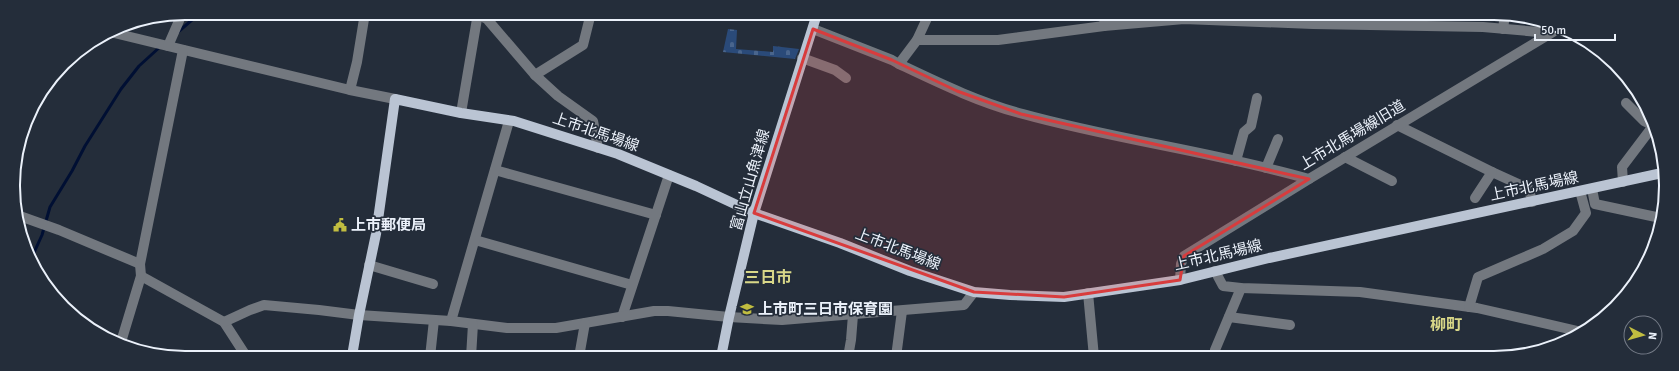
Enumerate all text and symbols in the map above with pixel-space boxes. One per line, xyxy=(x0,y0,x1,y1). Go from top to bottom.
scale bar xyxy=(1535,16,1615,42)
text: 50 m xyxy=(1541,23,1566,38)
street label: 上市北馬場線旧道 xyxy=(1296,96,1408,174)
street label: 上市北馬場線 xyxy=(551,109,641,155)
street label: 富山立山魚津線 xyxy=(727,127,773,233)
street label: 上市北馬場線 xyxy=(1488,168,1580,204)
place label: 上市郵便局 xyxy=(351,216,426,234)
public building icon: 上市郵便局 xyxy=(332,217,348,233)
street label: 上市北馬場線 xyxy=(853,224,943,274)
street label: 上市北馬場線 xyxy=(1172,236,1264,274)
district label: 三日市 xyxy=(744,268,792,288)
place label: 上市町三日市保育園 xyxy=(758,300,893,318)
school or university icon: 上市町三日市保育園 xyxy=(739,301,755,317)
district label: 柳町 xyxy=(1430,315,1462,335)
north arrow xyxy=(1623,315,1663,355)
text: N xyxy=(1646,332,1659,340)

